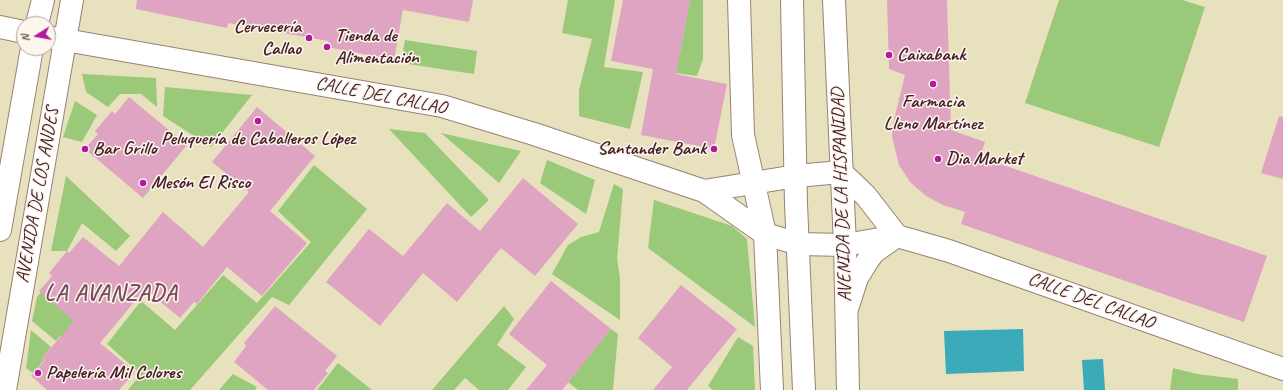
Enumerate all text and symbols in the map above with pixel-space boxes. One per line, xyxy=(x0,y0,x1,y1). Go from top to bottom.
north arrow xyxy=(16,16,56,56)
place label: Cervecería Callao xyxy=(234,16,301,60)
place label: Tienda de Alimentación xyxy=(335,25,419,69)
text: N xyxy=(18,33,33,43)
marker: Cervecería Callao xyxy=(304,33,314,43)
marker: Tienda de Alimentación xyxy=(322,42,332,52)
place label: Caixabank xyxy=(897,44,965,66)
marker: Caixabank xyxy=(884,50,894,60)
street label: CALLE DEL CALLAO xyxy=(314,72,448,120)
marker: Farmacia Lleno Martínez xyxy=(928,79,938,89)
street label: AVENIDA DE LA HISPANIDAD xyxy=(827,88,857,302)
place label: Farmacia Lleno Martínez xyxy=(884,91,982,135)
street label: AVENIDA DE LOS ANDES xyxy=(11,105,65,285)
marker: Peluquería de Caballeros López xyxy=(253,116,263,126)
place label: Peluquería de Caballeros López xyxy=(161,128,355,150)
place label: Bar Grillo xyxy=(93,138,157,160)
place label: Santander Bank xyxy=(597,138,706,160)
marker: Bar Grillo xyxy=(80,144,90,154)
marker: Santander Bank xyxy=(709,144,719,154)
place label: Dia Market xyxy=(946,148,1022,170)
marker: Dia Market xyxy=(933,154,943,164)
place label: Mesón El Risco xyxy=(151,172,250,194)
marker: Mesón El Risco xyxy=(138,178,148,188)
street label: CALLE DEL CALLAO xyxy=(1025,268,1157,334)
district label: LA AVANZADA xyxy=(45,280,177,308)
place label: Papelería Mil Colores xyxy=(46,362,181,384)
marker: Papelería Mil Colores xyxy=(33,368,43,378)

